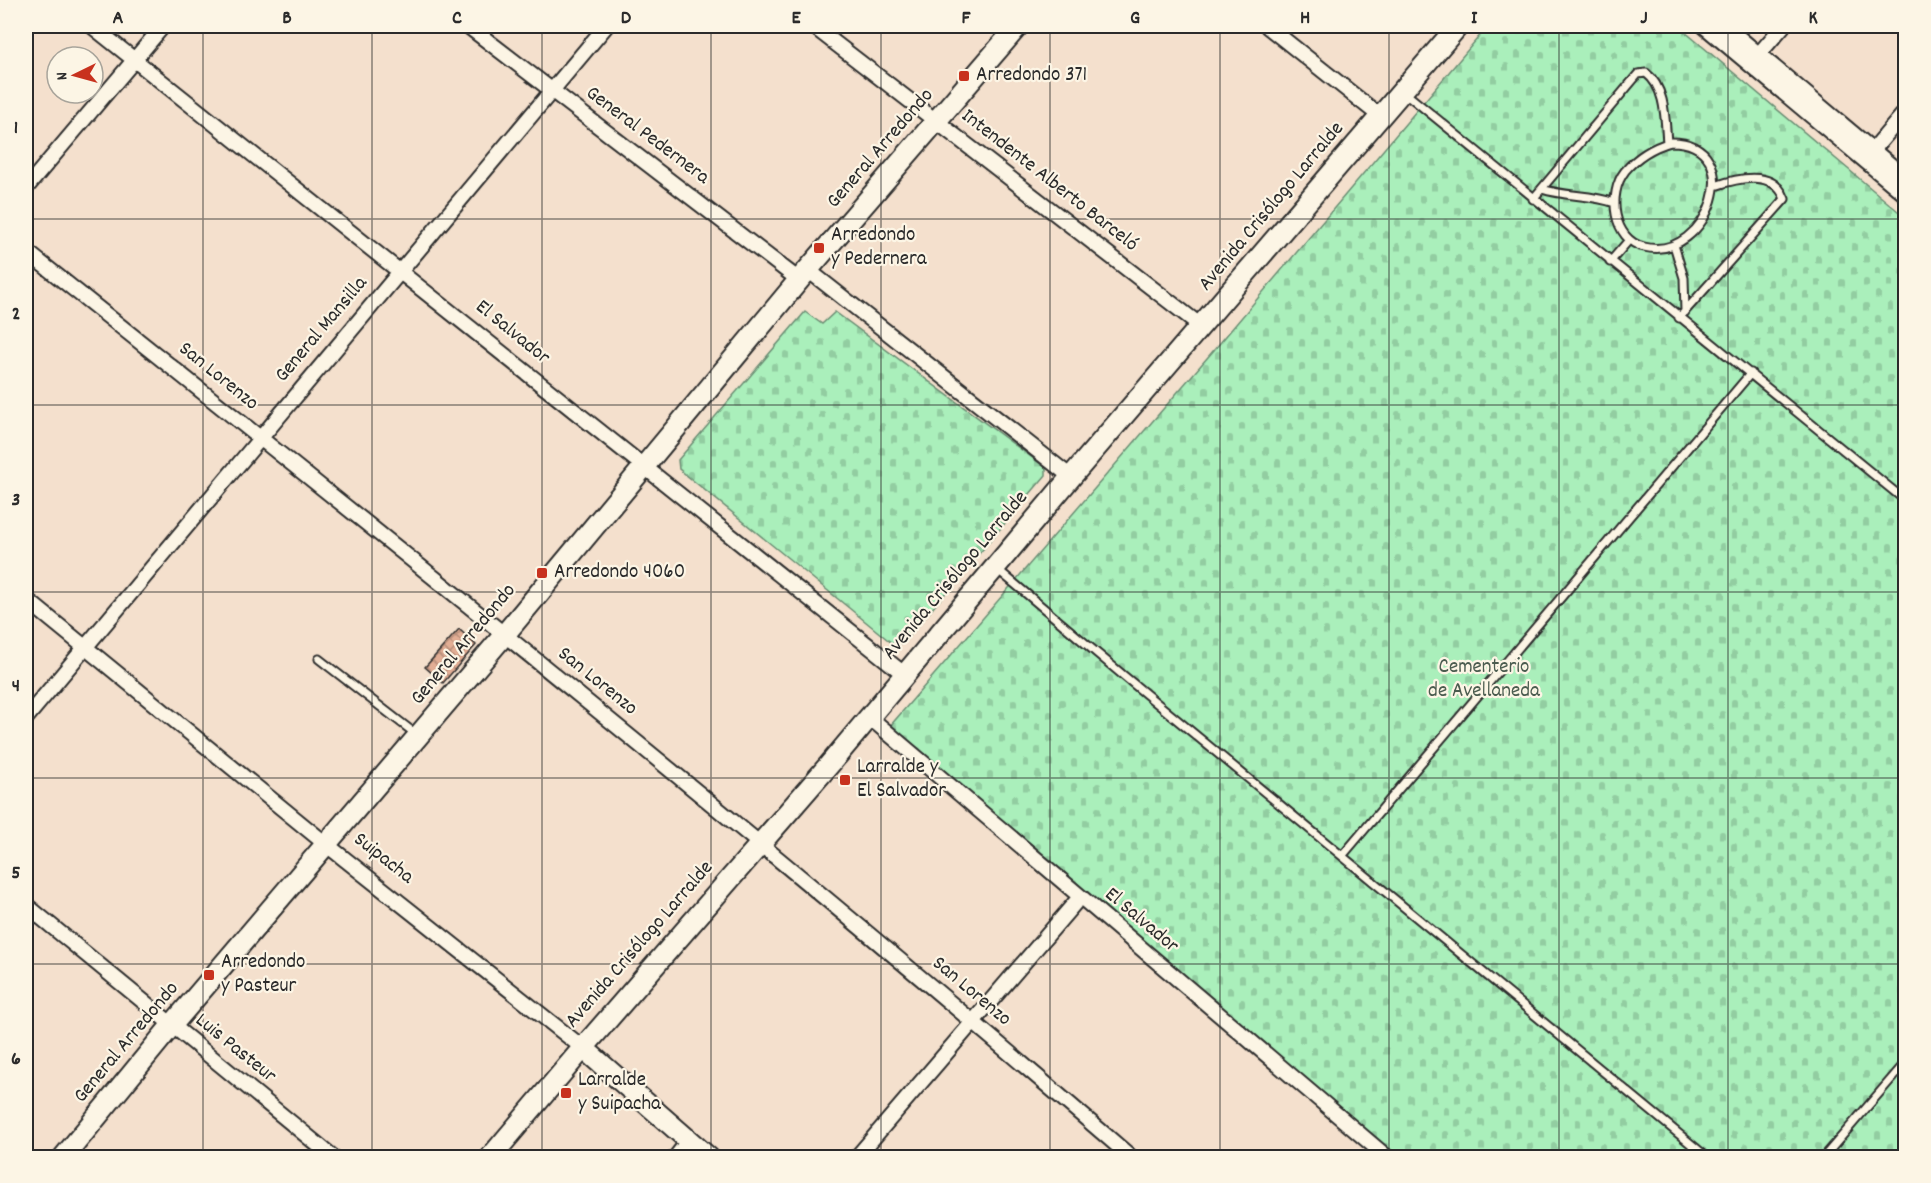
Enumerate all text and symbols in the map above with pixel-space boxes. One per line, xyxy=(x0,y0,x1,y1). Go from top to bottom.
text: A xyxy=(113,5,124,33)
text: B xyxy=(282,5,292,33)
text: C xyxy=(452,5,462,33)
text: D xyxy=(621,5,632,33)
text: E xyxy=(791,5,801,33)
text: F xyxy=(962,5,972,33)
text: G xyxy=(1130,5,1140,33)
text: H xyxy=(1300,5,1310,33)
text: I xyxy=(1471,5,1478,33)
text: J xyxy=(1640,5,1648,33)
text: K xyxy=(1808,5,1818,33)
north arrow xyxy=(45,45,105,105)
place label: Arredondo 371 xyxy=(976,61,1087,91)
marker: Arredondo 371 xyxy=(957,69,971,83)
text: N xyxy=(51,71,74,81)
street label: General Pedernera xyxy=(579,79,716,193)
street label: General Arredondo xyxy=(820,82,942,216)
street label: Intendente Alberto Barceló xyxy=(954,102,1144,260)
text: 1 xyxy=(14,115,18,143)
street label: Avenida Crisólogo Larralde xyxy=(1192,116,1352,298)
place label: Arredondo y Pedernera xyxy=(831,221,928,275)
marker: Arredondo y Pedernera xyxy=(812,241,826,255)
street label: General Mansilla xyxy=(269,269,376,390)
street label: El Salvador xyxy=(468,293,556,373)
text: 2 xyxy=(12,301,20,329)
street label: San Lorenzo xyxy=(171,335,265,419)
street label: Avenida Crisólogo Larralde xyxy=(876,485,1036,667)
text: 3 xyxy=(12,487,20,515)
place label: Arredondo 4060 xyxy=(554,558,685,588)
marker: Arredondo 4060 xyxy=(535,566,549,580)
street label: General Arredondo xyxy=(404,578,524,712)
street label: San Lorenzo xyxy=(550,640,644,724)
park label: Cementerio de Avellaneda xyxy=(1428,653,1541,707)
text: 4 xyxy=(12,673,20,701)
place label: Larralde y El Salvador xyxy=(857,753,946,807)
marker: Larralde y El Salvador xyxy=(838,773,852,787)
street label: Suipacha xyxy=(346,826,421,893)
street label: Avenida Crisólogo Larralde xyxy=(559,855,721,1035)
text: 5 xyxy=(11,860,21,888)
street label: El Salvador xyxy=(1097,881,1185,961)
place label: Arredondo y Pasteur xyxy=(221,948,305,1002)
street label: San Lorenzo xyxy=(925,950,1017,1034)
marker: Arredondo y Pasteur xyxy=(202,968,216,982)
street label: General Arredondo xyxy=(67,976,187,1110)
street label: Luis Pasteur xyxy=(188,1007,282,1091)
text: 6 xyxy=(11,1046,21,1074)
place label: Larralde y Suipacha xyxy=(578,1066,662,1120)
marker: Larralde y Suipacha xyxy=(559,1086,573,1100)

